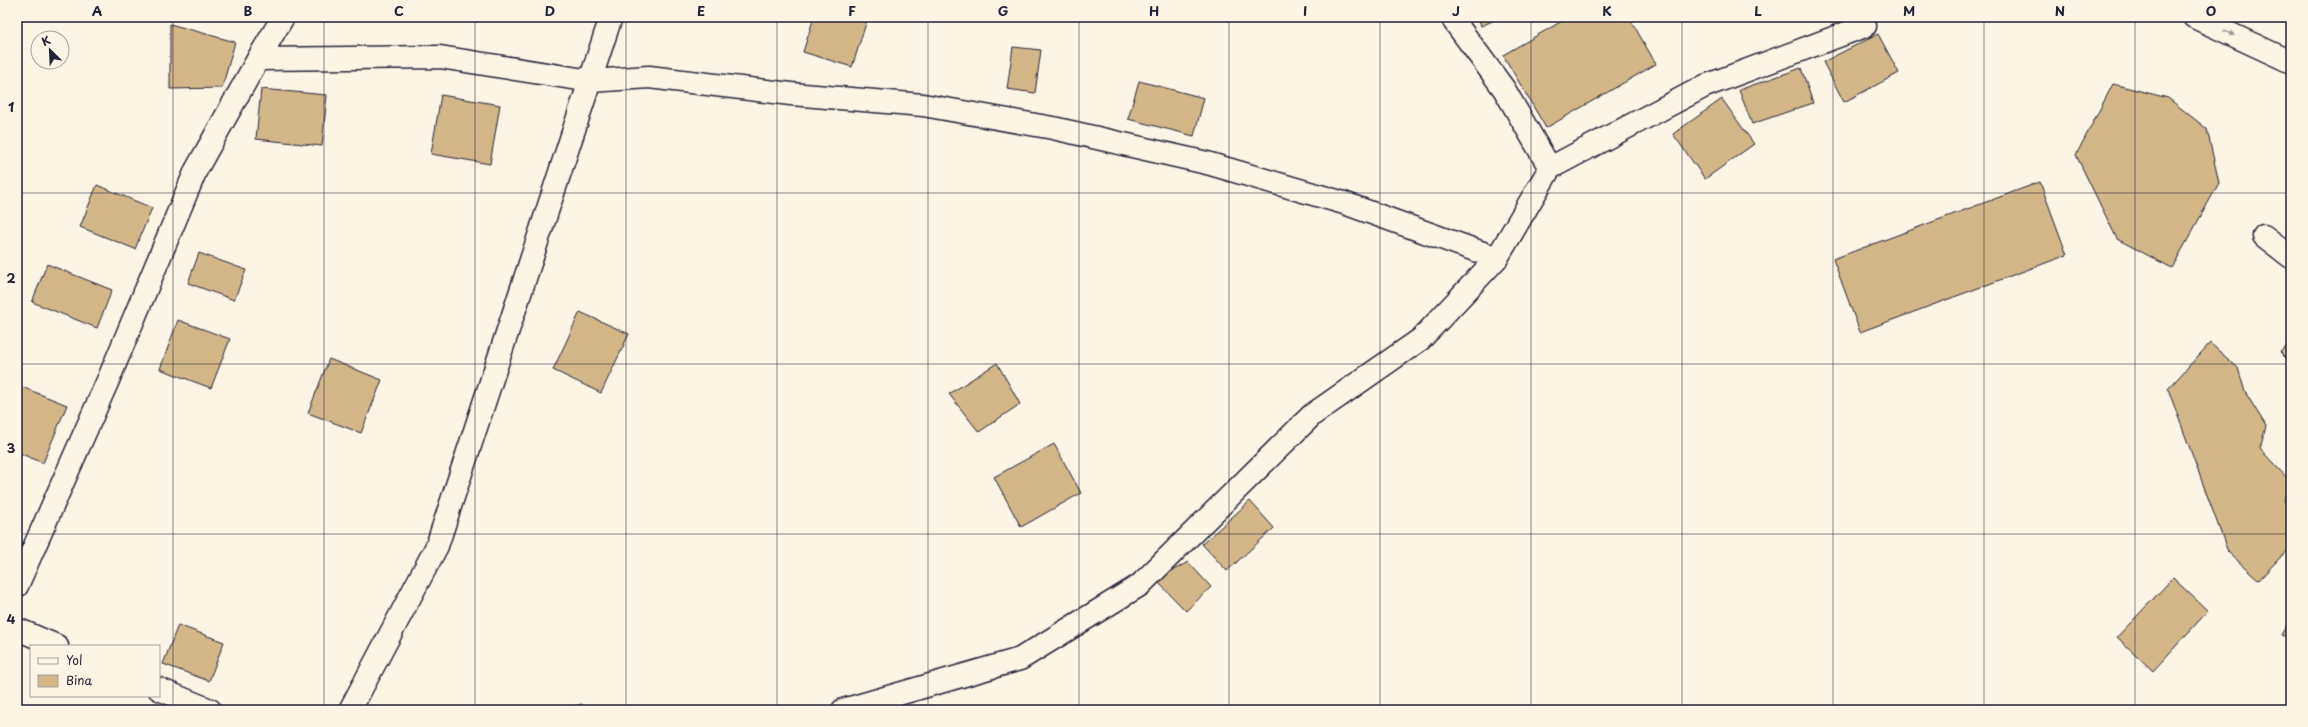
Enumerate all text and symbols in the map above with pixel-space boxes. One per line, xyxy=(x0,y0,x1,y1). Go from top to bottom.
text: A xyxy=(92,1,102,20)
text: B xyxy=(244,1,253,20)
text: C xyxy=(394,1,404,20)
text: D xyxy=(545,1,555,20)
text: E xyxy=(697,1,705,20)
text: F xyxy=(848,1,856,20)
text: G xyxy=(998,1,1008,20)
text: H xyxy=(1149,1,1159,20)
text: I xyxy=(1303,1,1307,20)
text: J xyxy=(1452,1,1460,20)
text: K xyxy=(1602,1,1612,20)
text: L xyxy=(1754,1,1762,20)
text: M xyxy=(1903,1,1915,20)
text: N xyxy=(2055,1,2065,20)
text: O xyxy=(2206,1,2216,20)
north arrow xyxy=(30,30,70,70)
one-way arrow xyxy=(2224,30,2235,36)
text: K xyxy=(39,31,53,50)
text: 1 xyxy=(8,97,14,116)
text: 2 xyxy=(6,268,16,287)
text: 3 xyxy=(7,438,16,457)
text: 4 xyxy=(7,609,16,628)
legend xyxy=(30,645,160,697)
text: Yol xyxy=(66,651,82,669)
text: Bina xyxy=(66,671,92,689)

